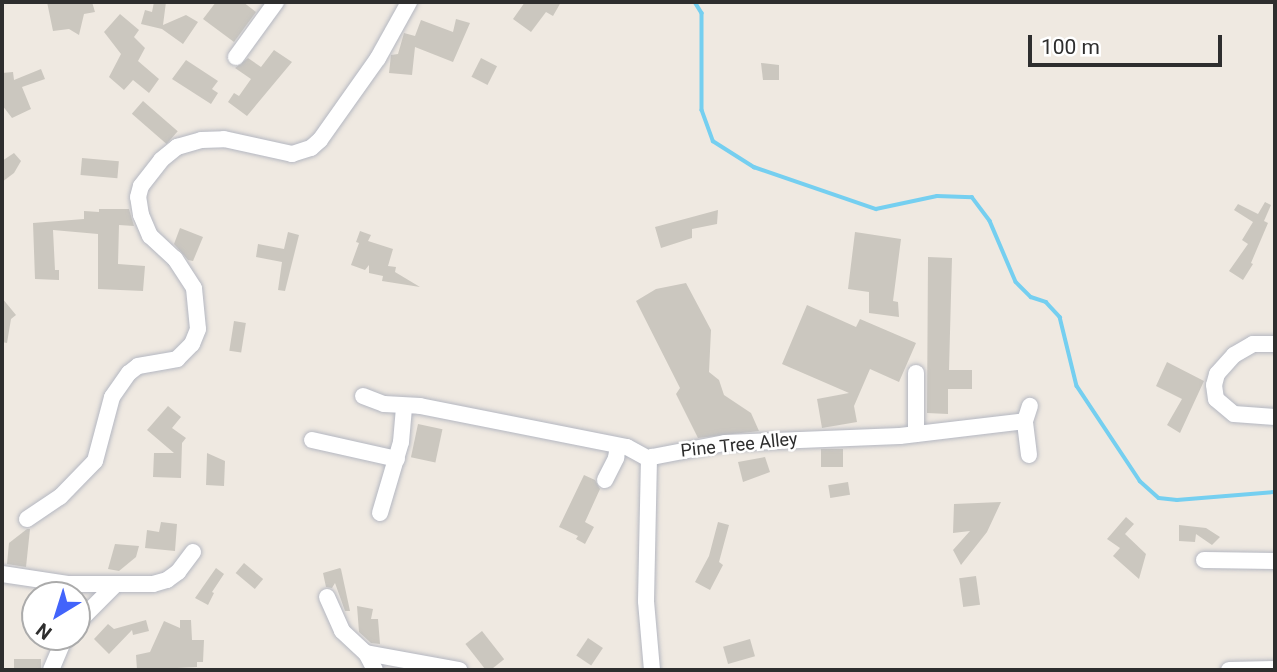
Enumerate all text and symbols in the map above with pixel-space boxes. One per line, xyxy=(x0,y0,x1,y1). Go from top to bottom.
scale bar xyxy=(1032,21,1226,65)
text: 100 m xyxy=(1041,35,1100,59)
street label: Pine Tree Alley xyxy=(679,428,799,462)
north arrow xyxy=(21,581,91,651)
text: N xyxy=(32,618,56,645)

